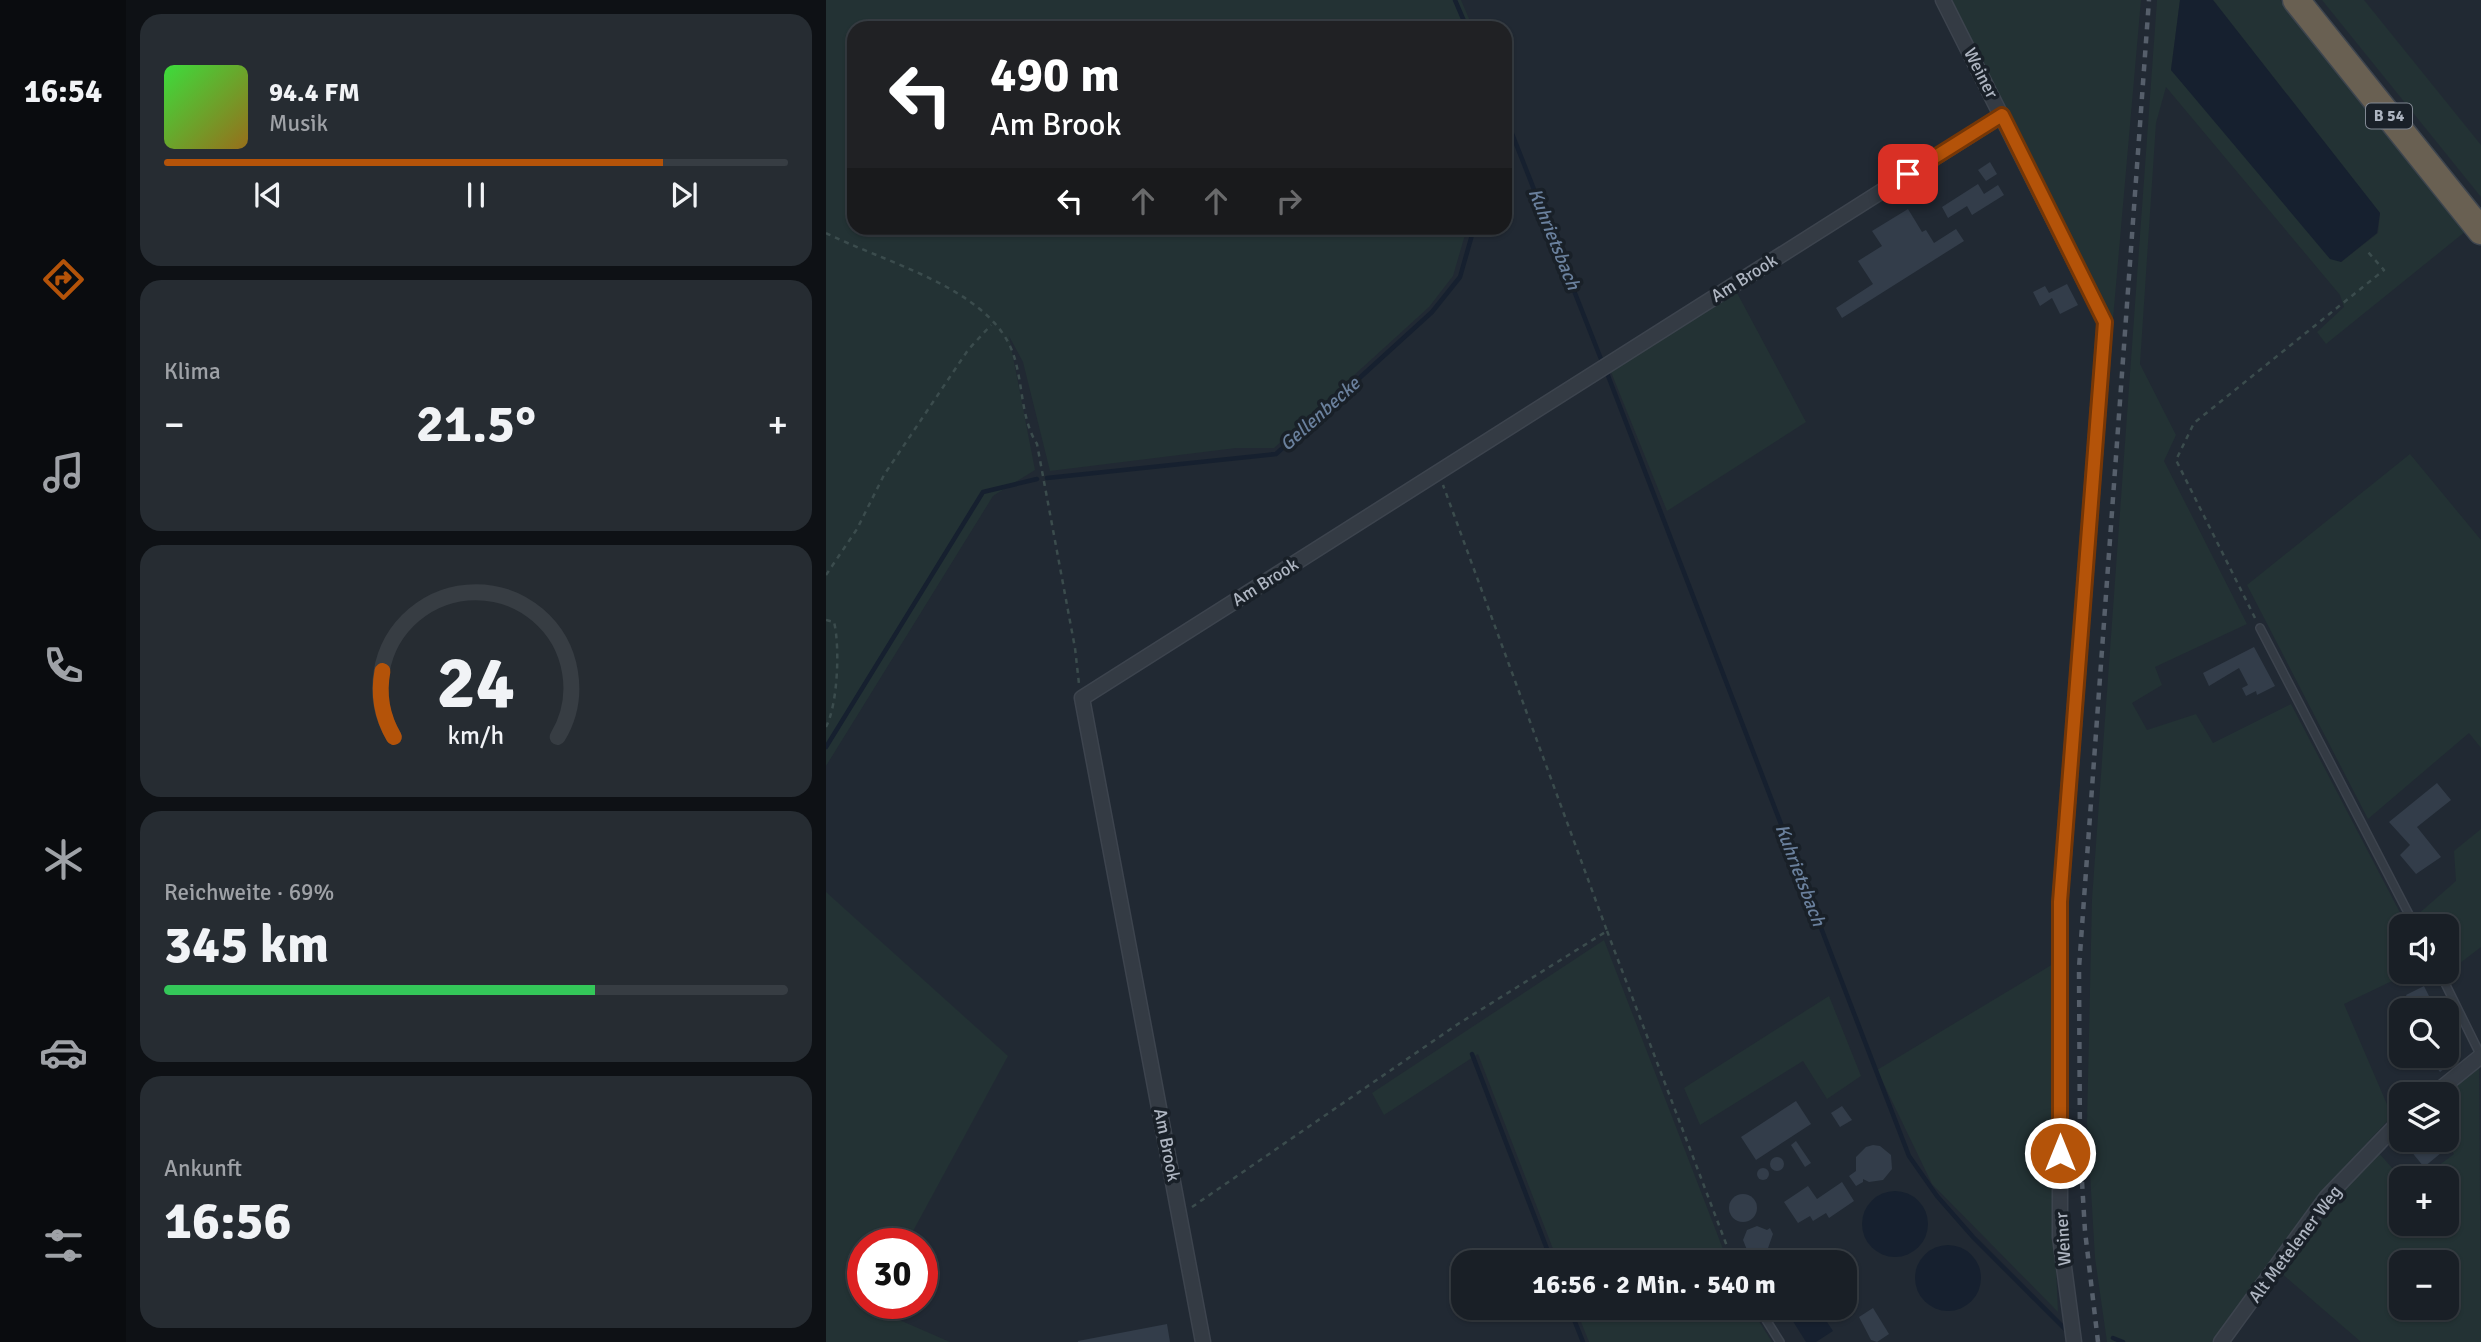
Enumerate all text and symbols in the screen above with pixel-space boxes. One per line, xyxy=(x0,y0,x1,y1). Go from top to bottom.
street label: Weiner xyxy=(1959,44,2003,102)
text: 490 m xyxy=(990,45,1120,105)
icon: left xyxy=(875,49,966,140)
text: 16:54 xyxy=(24,72,102,111)
text: 94.4 FM xyxy=(269,77,360,109)
road number: B 54 xyxy=(2366,104,2412,128)
text: Am Brook xyxy=(990,105,1122,144)
text: Musik xyxy=(269,109,328,138)
pin xyxy=(1878,144,1938,204)
icon: arrive xyxy=(1889,155,1927,193)
icon: previous xyxy=(249,176,287,214)
icon: pause xyxy=(457,176,495,214)
icon: next xyxy=(665,176,703,214)
icon: left xyxy=(1051,182,1089,220)
icon: ahead xyxy=(1124,182,1162,220)
icon: ahead xyxy=(1197,182,1235,220)
icon: right xyxy=(1270,182,1308,220)
water label: Kuhrietsbach xyxy=(1523,185,1586,294)
street label: Am Brook xyxy=(1707,249,1781,307)
icon: directions xyxy=(39,255,88,304)
text: Klima xyxy=(164,357,221,386)
water label: Gellenbecke xyxy=(1275,371,1366,456)
text: 21.5° xyxy=(416,392,536,456)
text: − xyxy=(164,401,185,448)
text: + xyxy=(767,401,788,448)
icon: music xyxy=(39,448,88,497)
street label: Am Brook xyxy=(1228,553,1302,611)
text: 24 xyxy=(437,639,515,728)
icon: phone xyxy=(39,641,88,690)
text: km/h xyxy=(448,720,504,751)
water label: Kuhrietsbach xyxy=(1770,820,1831,930)
icon: climate xyxy=(39,835,88,884)
text: Reichweite · 69% xyxy=(164,878,334,907)
text: 345 km xyxy=(164,913,329,977)
map controls xyxy=(2389,914,2459,1320)
button: sound xyxy=(2389,914,2459,984)
button: search xyxy=(2389,998,2459,1068)
icon: car xyxy=(39,1028,88,1077)
button: layers xyxy=(2389,1082,2459,1152)
street label: Am Brook xyxy=(1149,1107,1185,1183)
position arrow xyxy=(2023,1116,2097,1190)
text: Ankunft xyxy=(164,1154,242,1183)
button: + xyxy=(2389,1166,2459,1236)
street label: Alt Metelener Weg xyxy=(2244,1181,2346,1307)
text: 16:56 xyxy=(164,1189,292,1253)
street label: Weiner xyxy=(2050,1211,2076,1267)
icon: filters xyxy=(39,1221,88,1270)
speed limit sign: 30 xyxy=(847,1228,938,1319)
button: − xyxy=(2389,1250,2459,1320)
text: 16:56 · 2 Min. · 540 m xyxy=(1532,1269,1776,1301)

